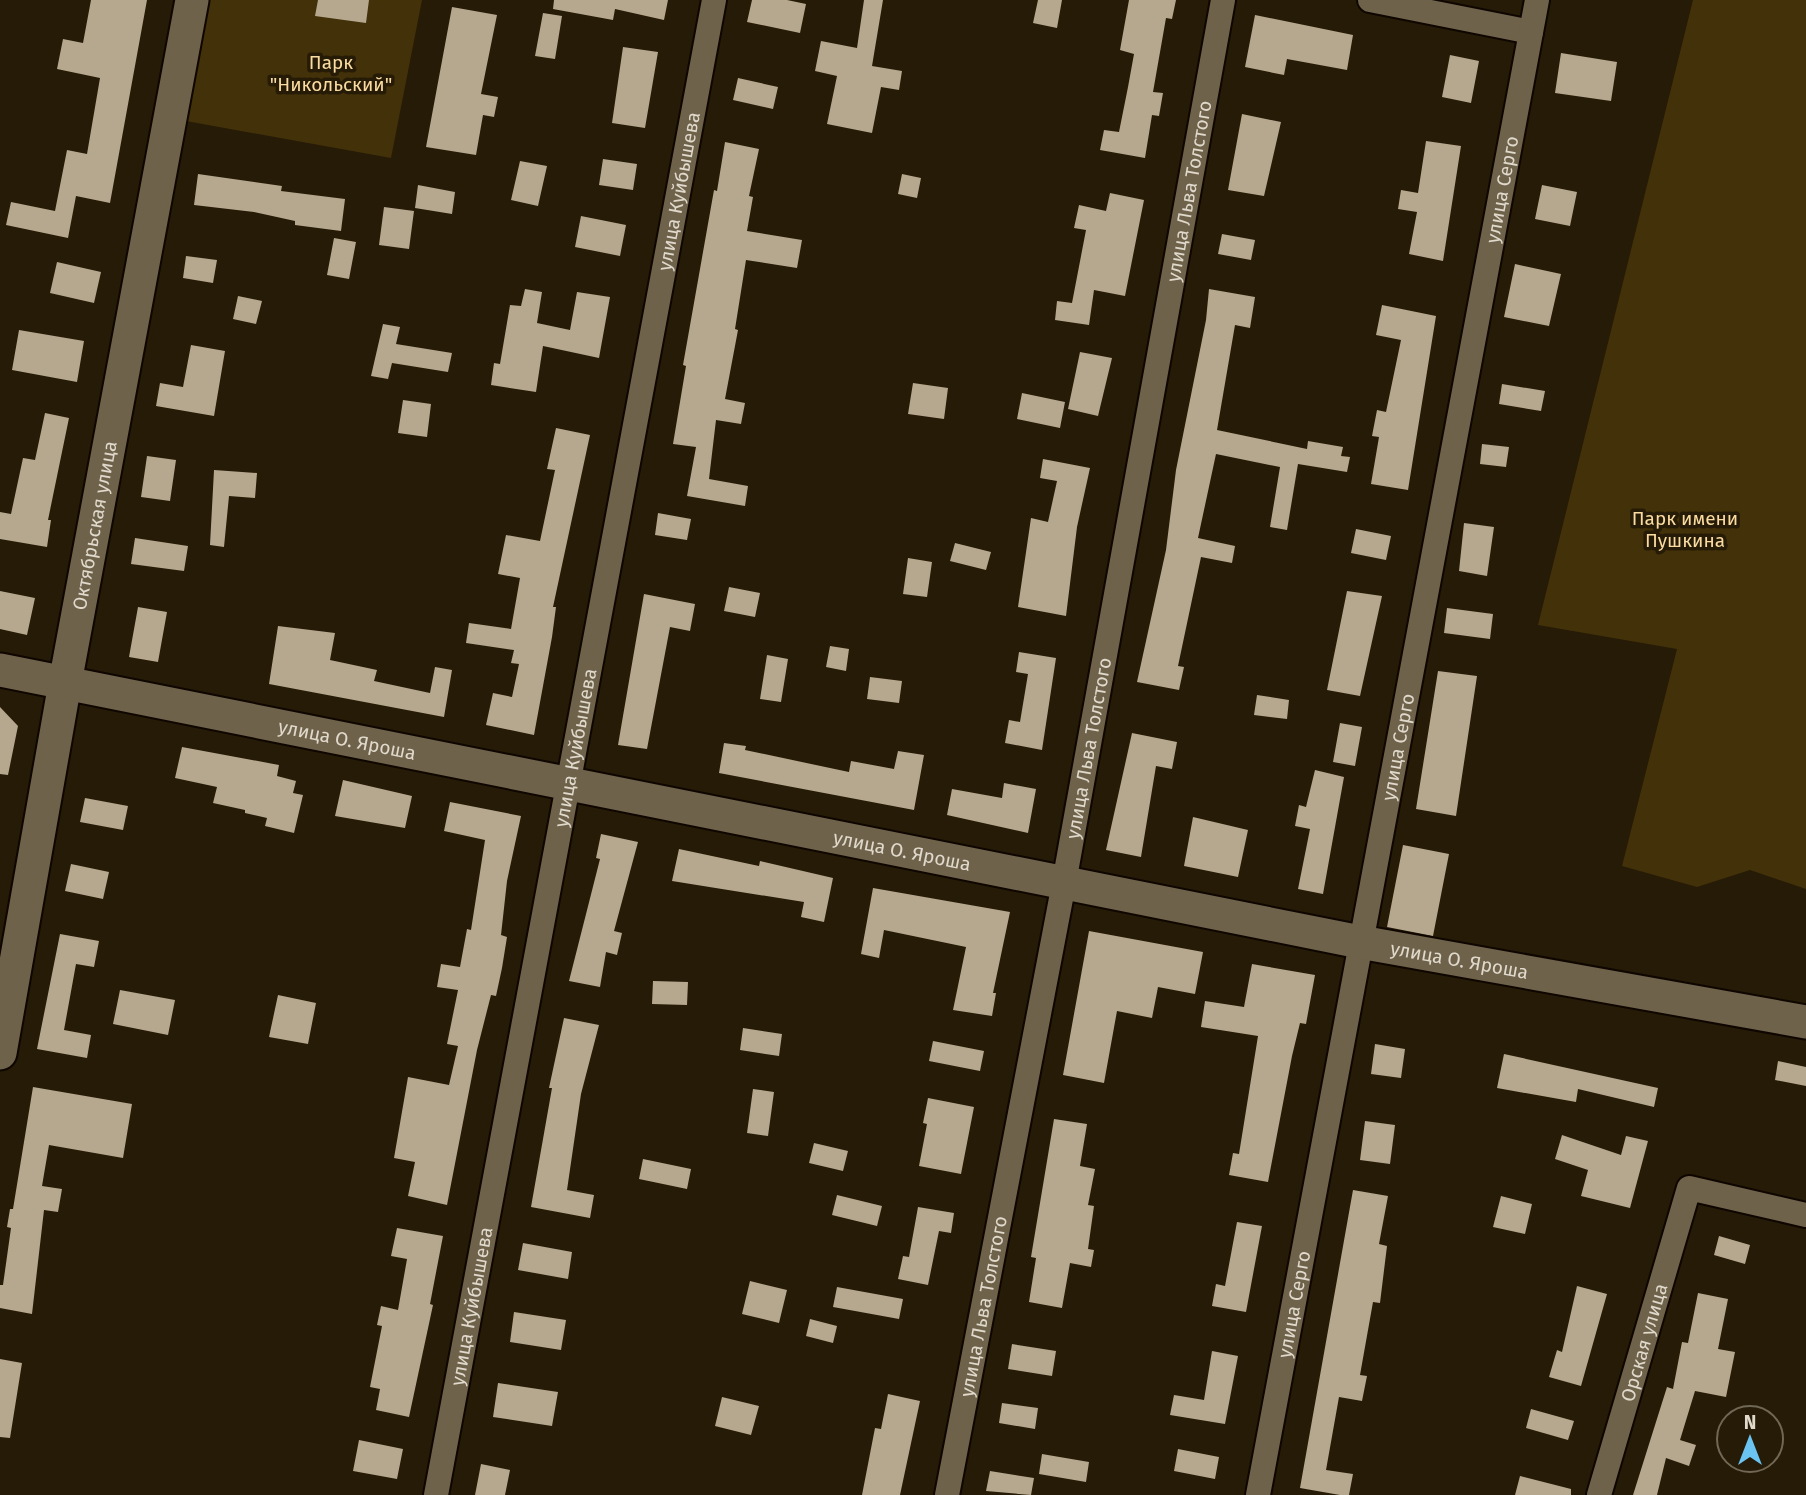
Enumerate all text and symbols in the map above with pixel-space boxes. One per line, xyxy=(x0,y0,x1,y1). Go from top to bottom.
park label: Парк "Никольский" xyxy=(270,51,392,96)
street label: улица Льва Толстого xyxy=(1161,99,1217,284)
street label: улица Куйбышева xyxy=(653,110,705,273)
street label: улица Серго xyxy=(1481,134,1523,245)
street label: Октябрьская улица xyxy=(68,439,122,612)
park label: Парк имени Пушкина xyxy=(1632,507,1738,552)
street label: улица Льва Толстого xyxy=(1061,656,1116,841)
street label: улица Куйбышева xyxy=(549,667,601,829)
street label: улица Серго xyxy=(1377,691,1419,803)
street label: улица О. Яроша xyxy=(276,715,418,765)
street label: улица О. Яроша xyxy=(831,826,973,876)
street label: улица О. Яроша xyxy=(1389,937,1530,984)
street label: улица Льва Толстого xyxy=(955,1214,1012,1399)
street label: улица Куйбышева xyxy=(446,1225,498,1388)
street label: улица Серго xyxy=(1273,1249,1315,1360)
street label: Орская улица xyxy=(1616,1281,1672,1404)
north arrow xyxy=(1715,1404,1785,1474)
text: N xyxy=(1744,1411,1756,1434)

